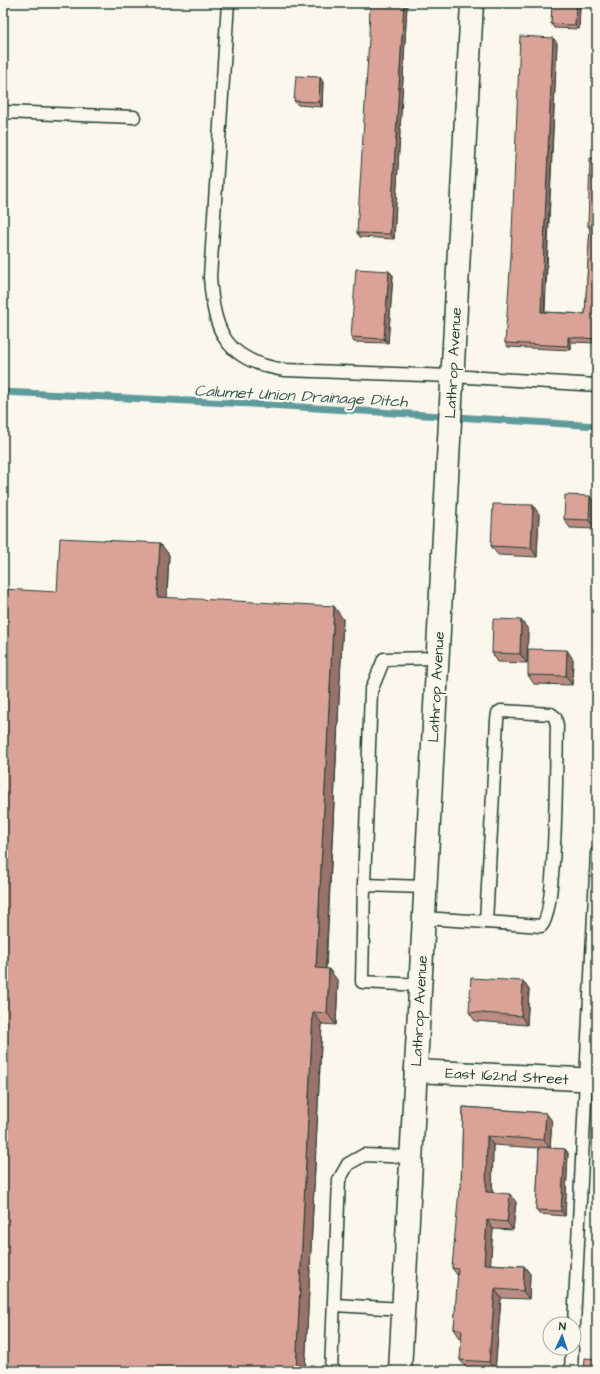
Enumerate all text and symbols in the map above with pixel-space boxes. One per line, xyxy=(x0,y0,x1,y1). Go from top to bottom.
street label: Lathrop Avenue xyxy=(440,307,467,419)
water label: Calumet Union Drainage Ditch xyxy=(194,379,409,414)
street label: Lathrop Avenue xyxy=(423,631,450,743)
street label: Lathrop Avenue xyxy=(406,955,433,1067)
street label: East 162nd Street xyxy=(445,1063,569,1090)
north arrow xyxy=(542,1316,582,1356)
text: N xyxy=(559,1319,566,1334)

